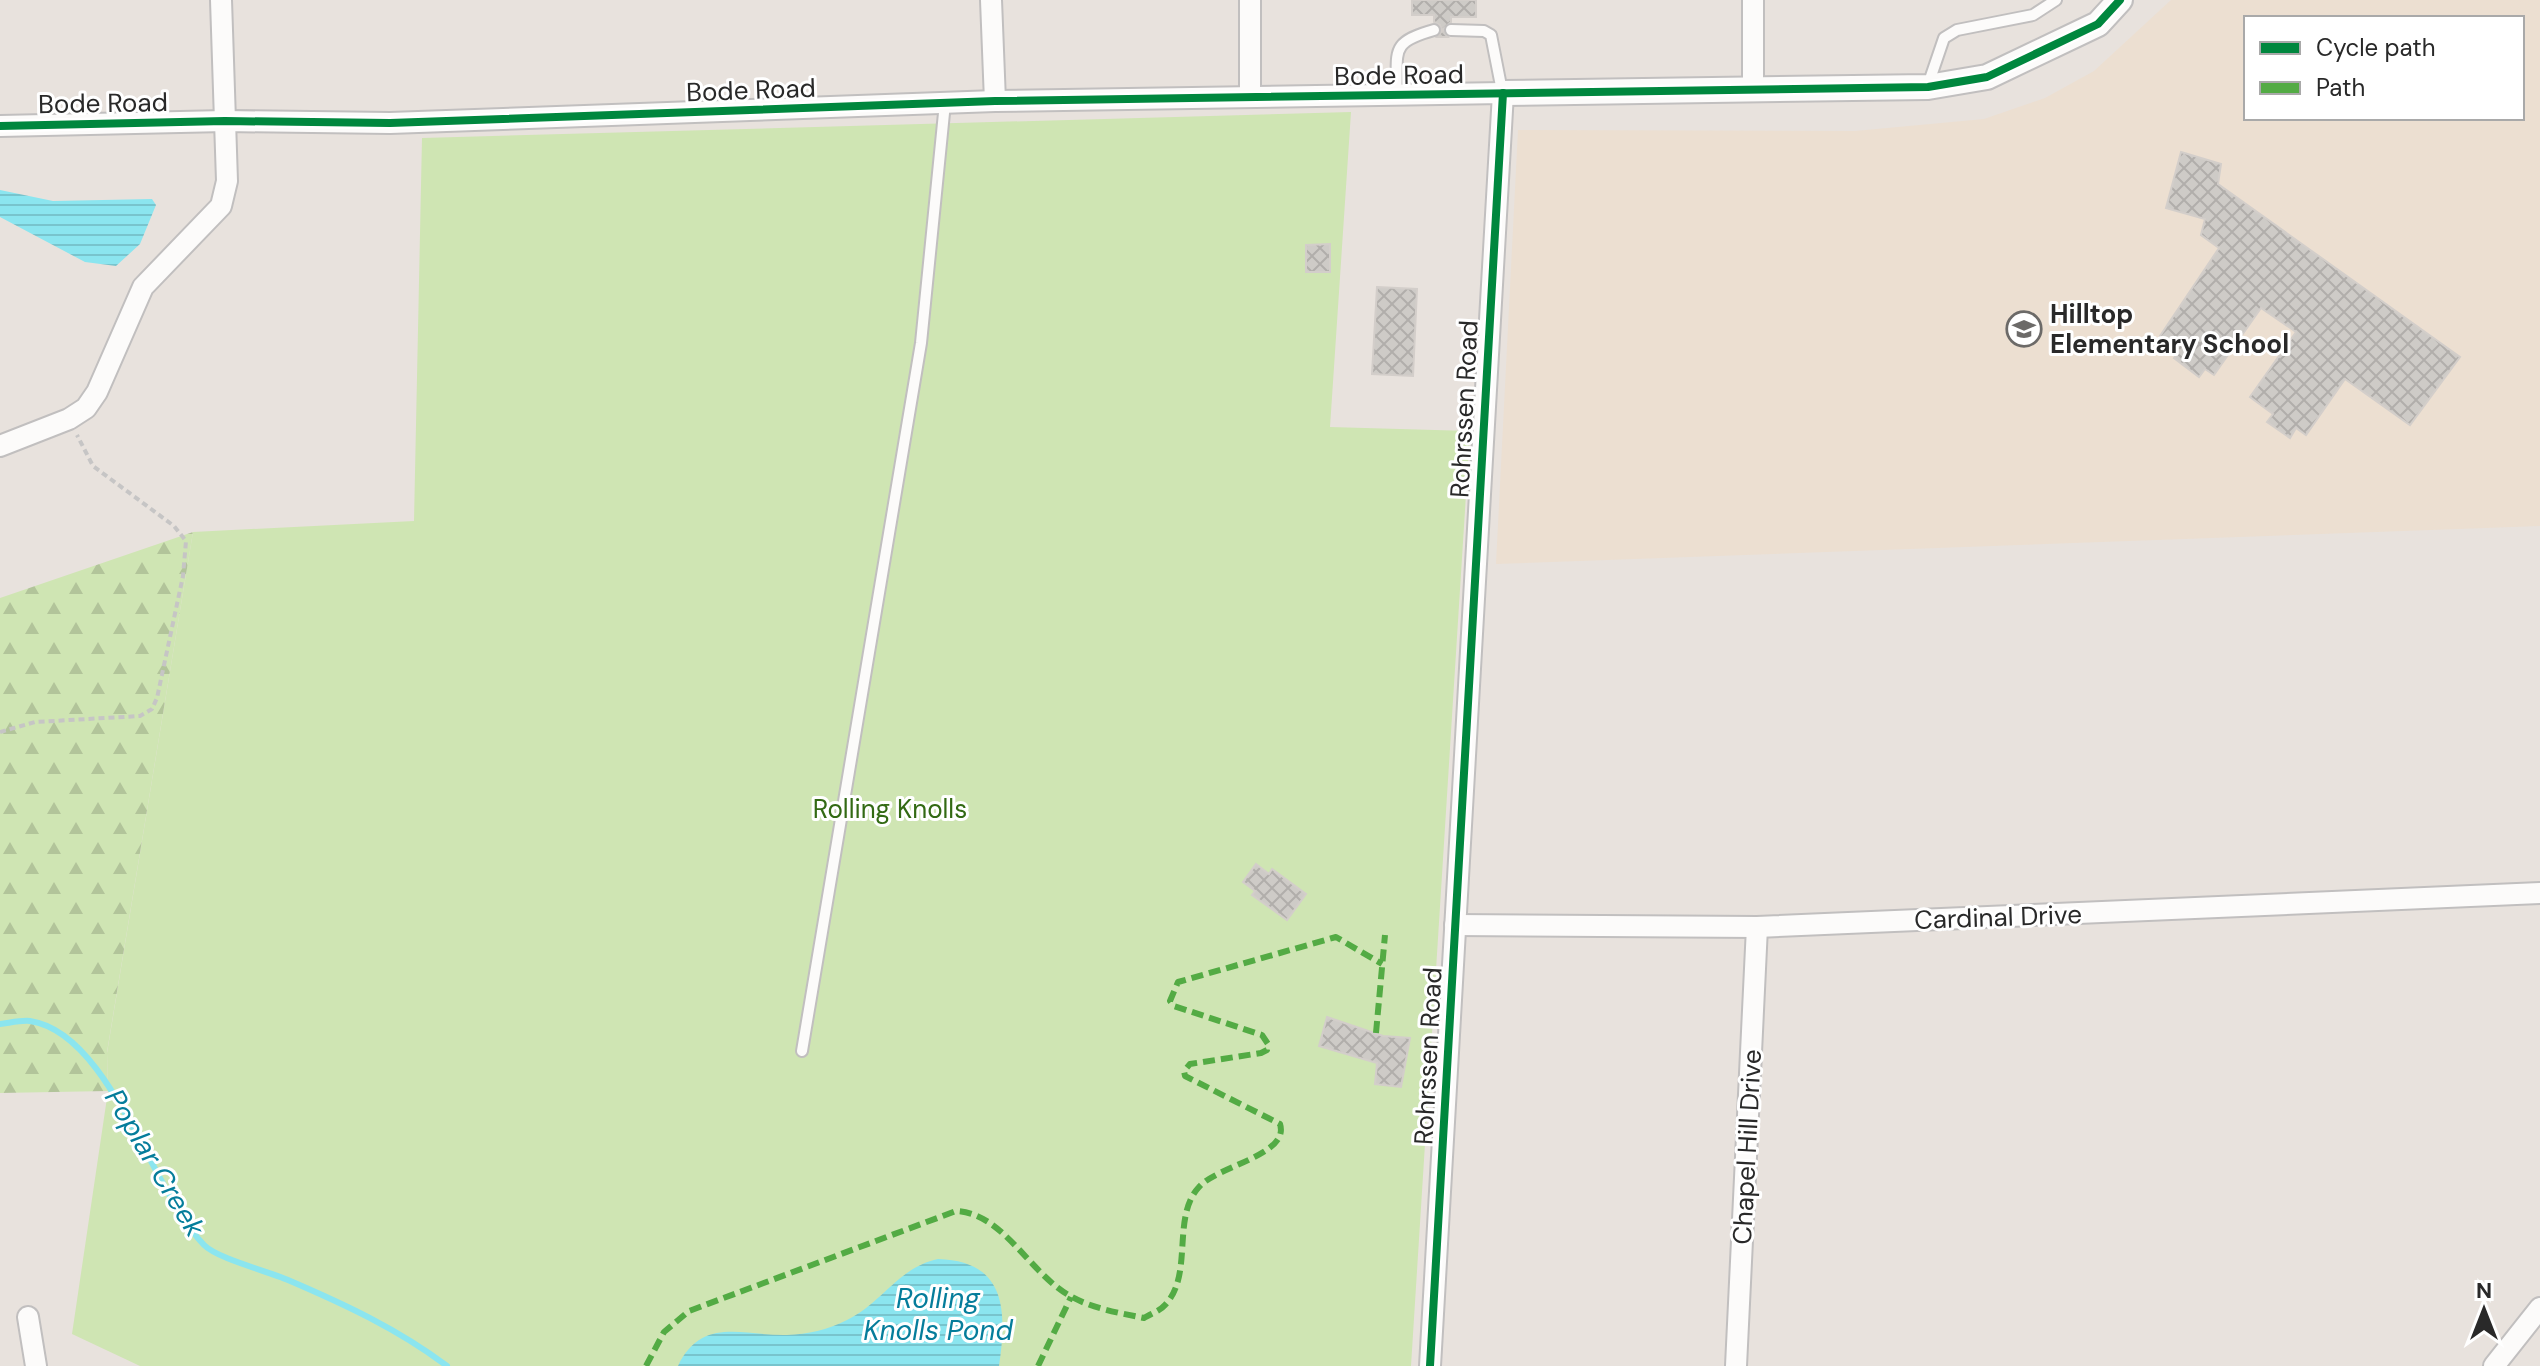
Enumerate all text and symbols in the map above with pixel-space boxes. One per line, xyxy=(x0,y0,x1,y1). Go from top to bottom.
legend xyxy=(2244,16,2524,120)
text: Cycle path xyxy=(2316,32,2435,63)
street label: Bode Road xyxy=(1334,57,1464,93)
street label: Bode Road xyxy=(686,71,816,109)
text: Path xyxy=(2316,72,2365,103)
street label: Bode Road xyxy=(38,85,168,121)
place label: Hilltop Elementary School xyxy=(2050,297,2289,361)
school or university icon: Hilltop Elementary School xyxy=(2005,310,2043,348)
street label: Rohrssen Road xyxy=(1442,319,1486,499)
park label: Rolling Knolls xyxy=(813,792,967,826)
street label: Cardinal Drive xyxy=(1914,897,2082,937)
street label: Rohrssen Road xyxy=(1406,966,1450,1146)
street label: Chapel Hill Drive xyxy=(1725,1048,1769,1246)
water label: Poplar Creek xyxy=(96,1082,214,1244)
north arrow xyxy=(2444,1270,2524,1350)
text: N xyxy=(2476,1276,2492,1305)
water label: Rolling Knolls Pond xyxy=(863,1280,1013,1349)

